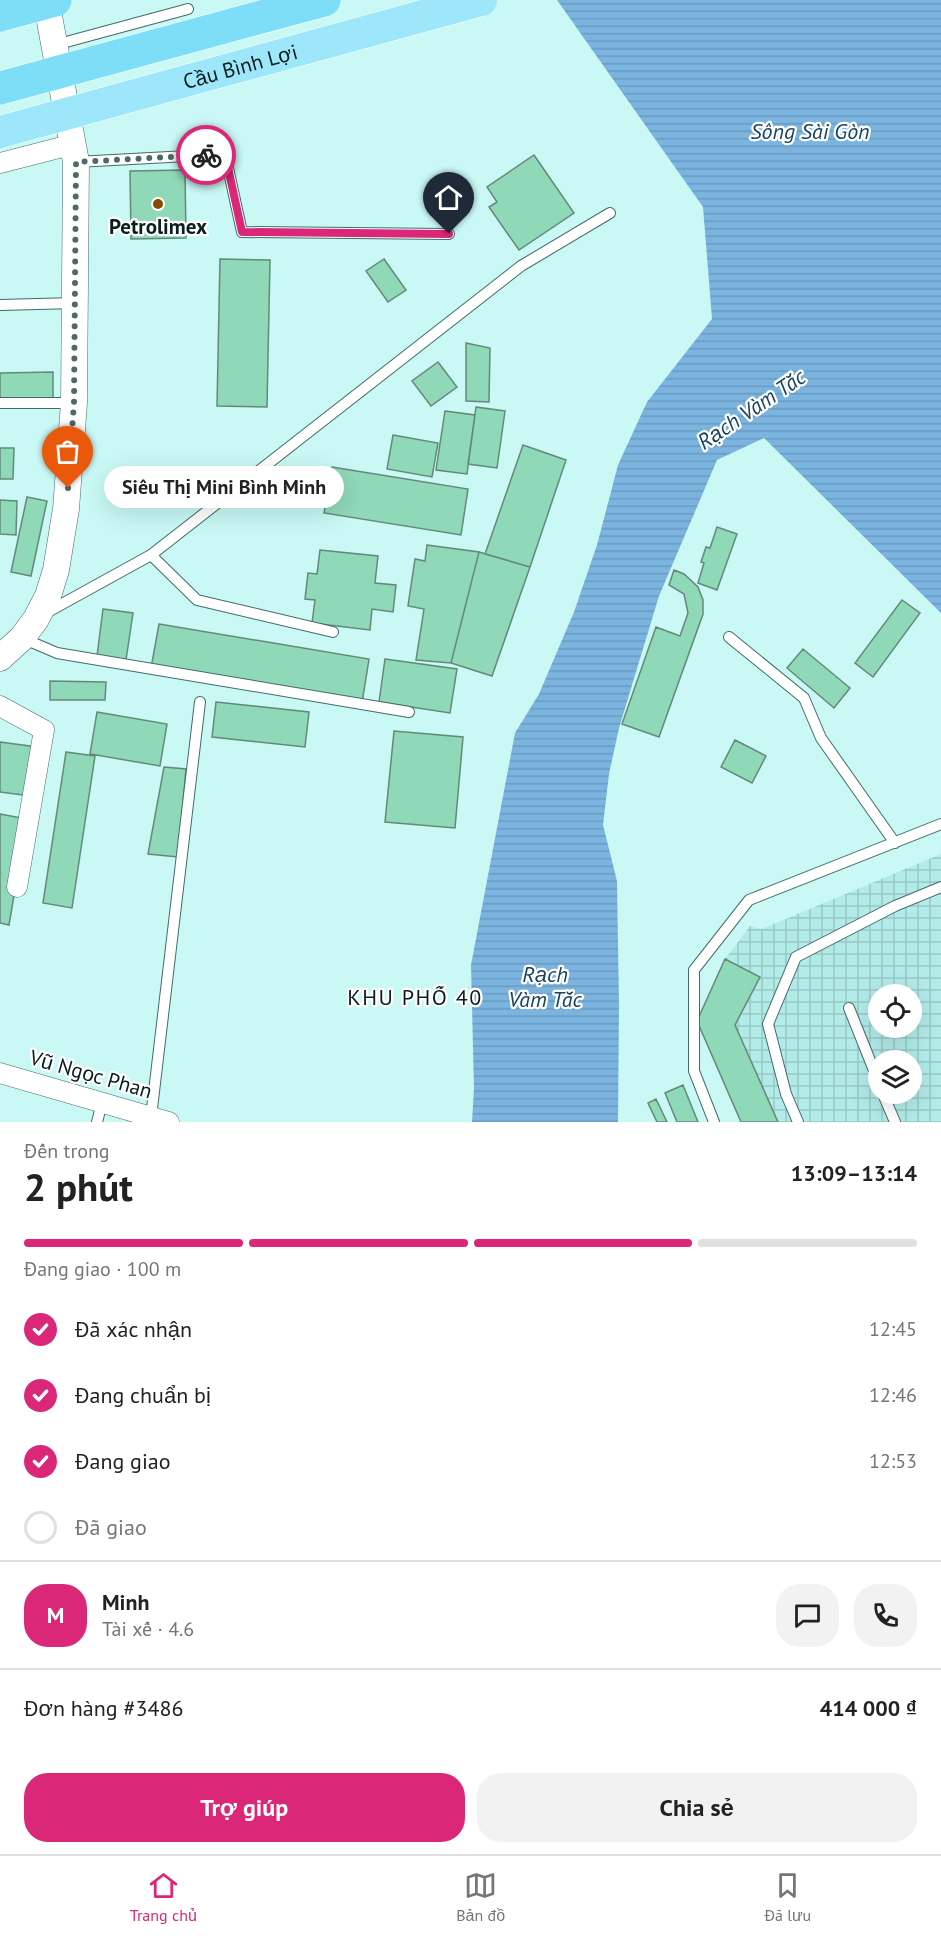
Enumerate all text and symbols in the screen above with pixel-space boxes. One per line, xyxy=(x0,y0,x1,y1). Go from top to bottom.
street label: Cầu Bình Lợi xyxy=(180,38,300,95)
water label: Sông Sài Gòn xyxy=(750,117,870,145)
courier xyxy=(176,125,236,185)
icon: bike xyxy=(190,139,223,172)
pin xyxy=(423,172,474,234)
icon: home xyxy=(432,181,465,214)
marker: Petrolimex xyxy=(151,197,165,211)
place label: Petrolimex xyxy=(109,213,207,240)
water label: Rạch Vàm Tắc xyxy=(692,362,811,455)
pin xyxy=(42,426,93,488)
icon: bag xyxy=(51,435,84,468)
callout: Siêu Thị Mini Bình Minh xyxy=(104,467,344,509)
text: Siêu Thị Mini Bình Minh xyxy=(122,474,326,500)
water label: Rạch Vàm Tắc xyxy=(508,960,583,1013)
district label: KHU PHỐ 40 xyxy=(347,983,483,1011)
map controls xyxy=(868,984,922,1104)
button: locate xyxy=(868,984,922,1038)
street label: Vũ Ngọc Phan xyxy=(26,1043,155,1104)
button: layers xyxy=(868,1050,922,1104)
text: Đến trong xyxy=(24,1138,110,1164)
text: 13:09–13:14 xyxy=(791,1159,917,1187)
text: 2 phút xyxy=(24,1161,133,1212)
text: Đang giao · 100 m xyxy=(24,1256,181,1282)
icon: check xyxy=(24,1313,57,1346)
text: Đã xác nhận xyxy=(75,1315,192,1343)
text: 12:45 xyxy=(869,1316,917,1342)
icon: check xyxy=(24,1379,57,1412)
text: Đang chuẩn bị xyxy=(75,1381,211,1409)
text: 12:46 xyxy=(869,1382,917,1408)
icon: check xyxy=(24,1445,57,1478)
text: Đang giao xyxy=(75,1447,171,1475)
text: 12:53 xyxy=(869,1448,917,1474)
text: Đã giao xyxy=(75,1513,147,1541)
button: chat xyxy=(776,1584,839,1647)
button: phone xyxy=(854,1584,917,1647)
text: Minh xyxy=(102,1588,150,1616)
text: M xyxy=(47,1601,64,1629)
text: Tài xế · 4.6 xyxy=(102,1616,194,1642)
text: Đơn hàng #3486 xyxy=(24,1694,183,1722)
text: 414 000 ₫ xyxy=(820,1694,917,1722)
button: Trợ giúp xyxy=(24,1773,465,1842)
button: Chia sẻ xyxy=(477,1773,917,1842)
tab: Trang chủ xyxy=(130,1869,197,1925)
tab: Bản đồ xyxy=(456,1869,505,1925)
tab: Đã lưu xyxy=(765,1869,811,1925)

